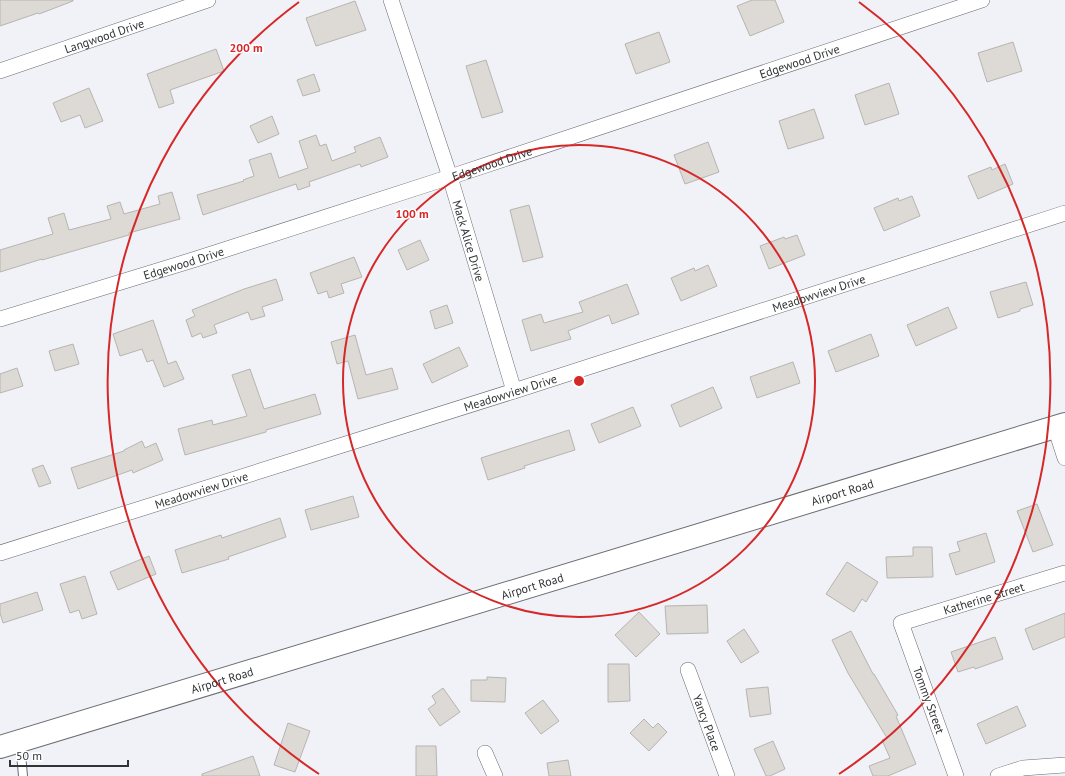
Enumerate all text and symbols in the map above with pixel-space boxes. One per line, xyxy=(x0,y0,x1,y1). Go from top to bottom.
street label: Langwood Drive xyxy=(62,15,146,56)
text: 200 m xyxy=(229,40,263,55)
street label: Edgewood Drive xyxy=(757,40,841,81)
street label: Edgewood Drive xyxy=(450,143,534,183)
street label: Mack Alice Drive xyxy=(450,198,488,283)
text: 100 m xyxy=(395,206,429,221)
street label: Edgewood Drive xyxy=(141,243,226,282)
street label: Meadowview Drive xyxy=(770,271,867,315)
street label: Meadowview Drive xyxy=(462,370,559,414)
centre of rings xyxy=(572,374,586,388)
street label: Meadowview Drive xyxy=(153,468,250,511)
street label: Airport Road xyxy=(809,475,875,508)
street label: Airport Road xyxy=(499,569,565,602)
street label: Katherine Street xyxy=(941,578,1026,617)
street label: Airport Road xyxy=(189,663,255,696)
street label: Tommy Street xyxy=(910,665,948,735)
street label: Yancy Place xyxy=(690,692,725,753)
scale bar xyxy=(10,742,128,768)
text: 50 m xyxy=(16,748,42,763)

